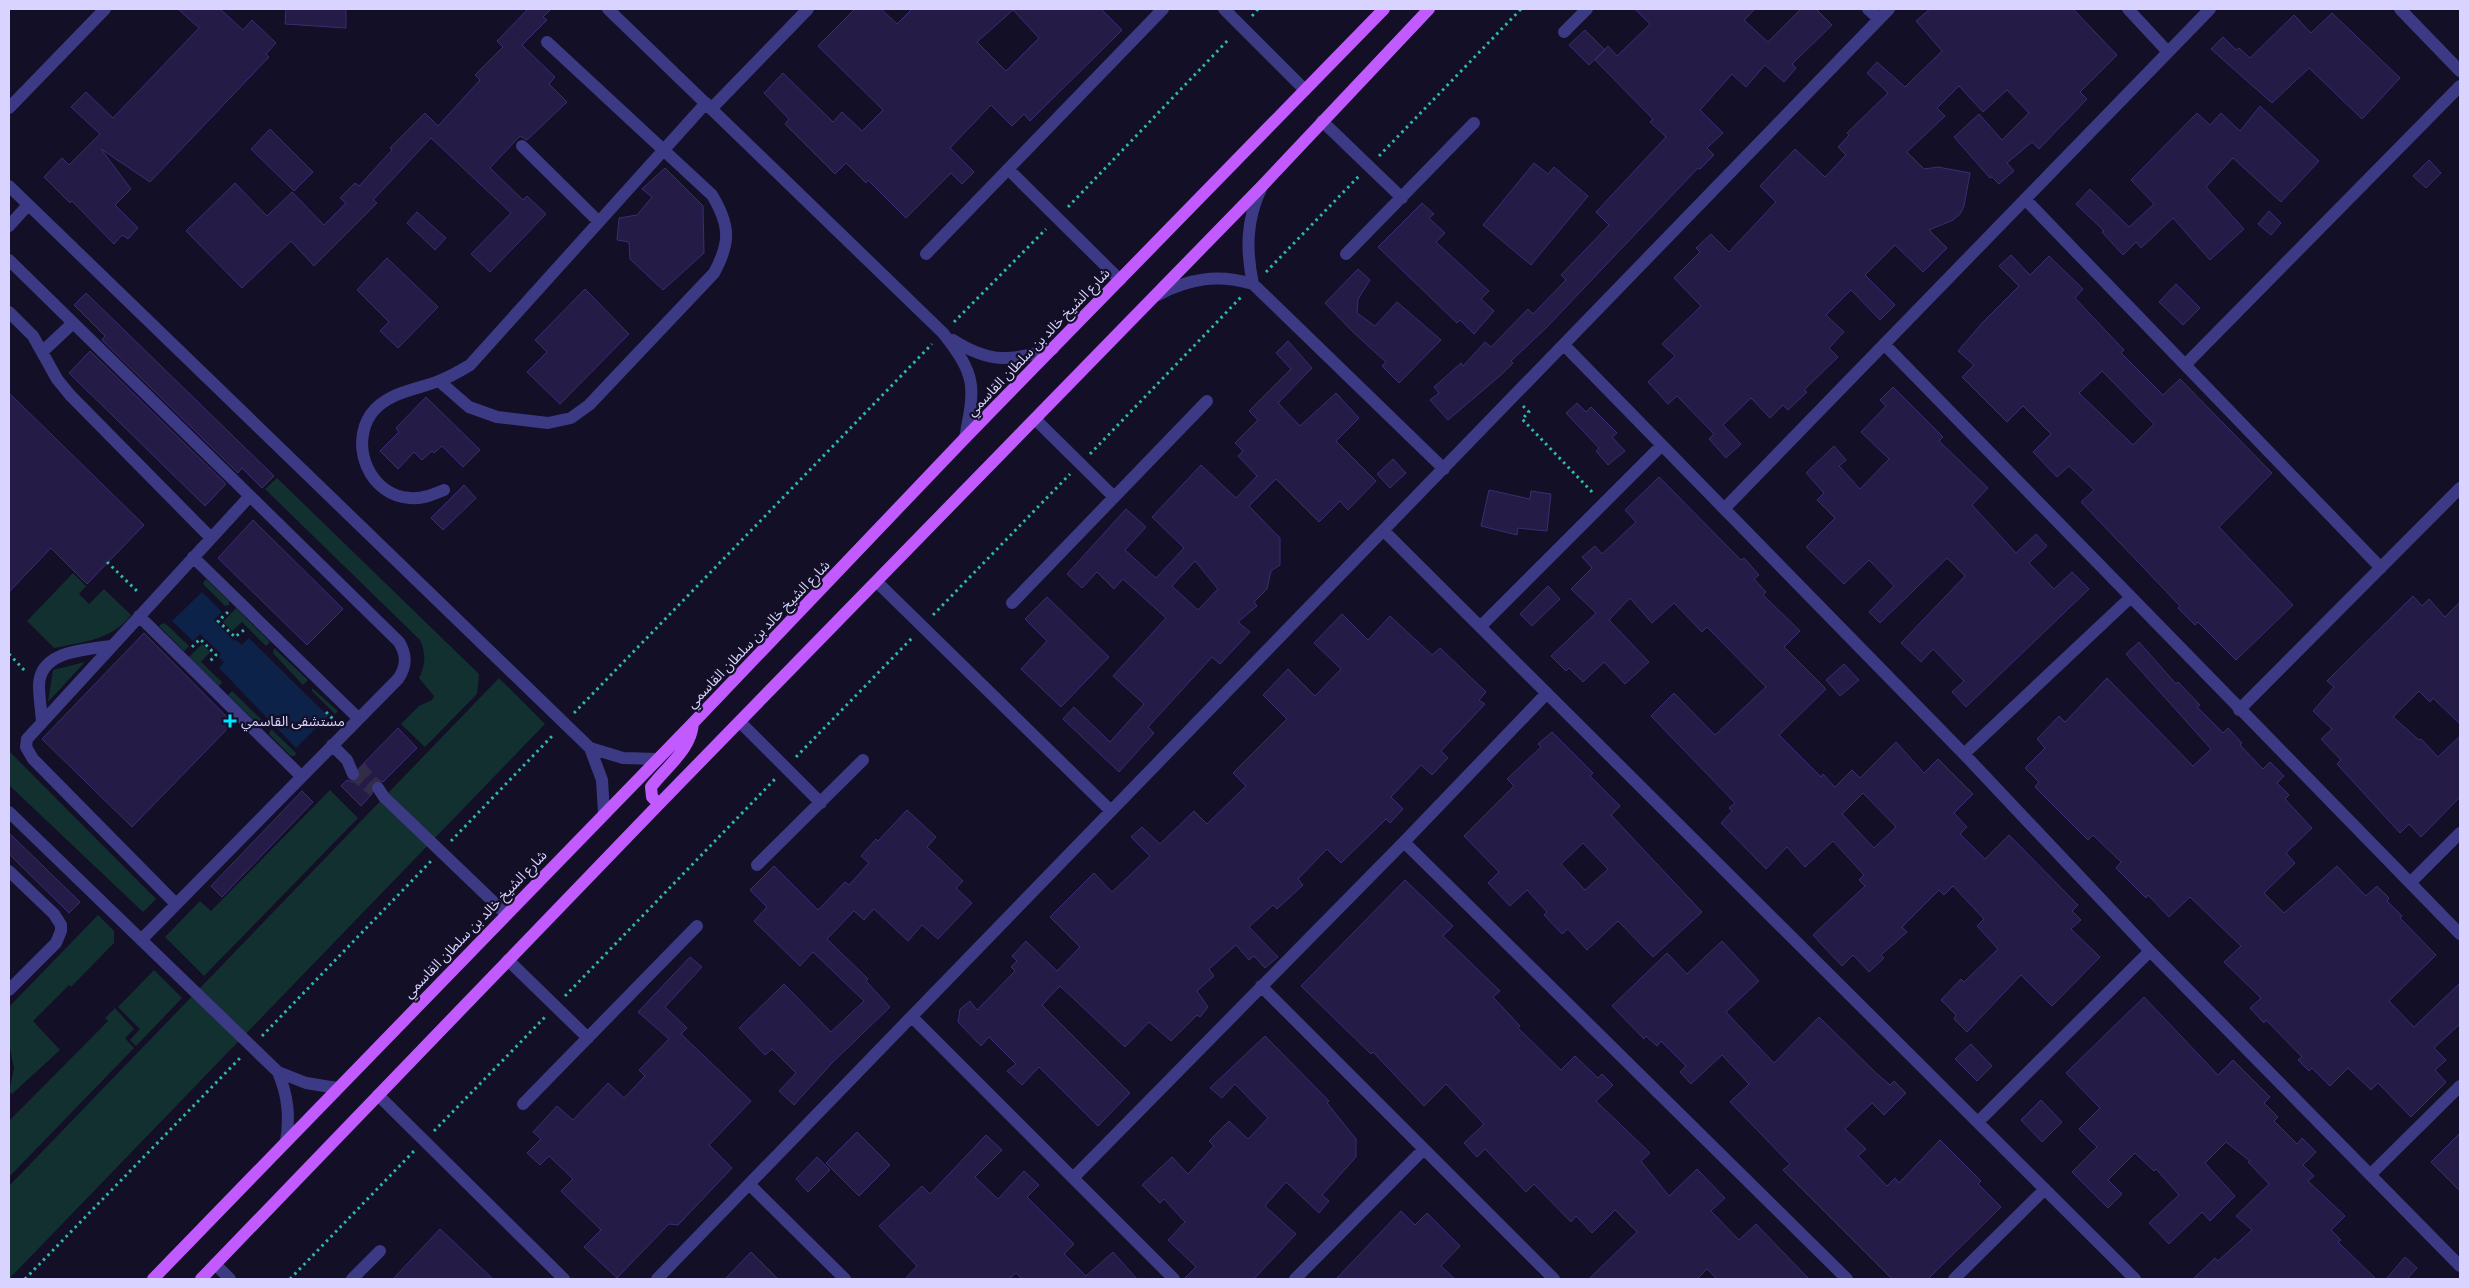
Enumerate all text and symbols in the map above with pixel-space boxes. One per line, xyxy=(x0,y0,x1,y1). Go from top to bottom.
street label: شارع الشيخ خالد بن سلطان القاسمي xyxy=(962,264,1115,421)
street label: شارع الشيخ خالد بن سلطان القاسمي xyxy=(682,556,835,713)
place label: مستشفى القاسمي xyxy=(241,712,345,732)
marker: مستشفى القاسمي xyxy=(223,714,237,728)
street label: شارع الشيخ خالد بن سلطان القاسمي xyxy=(399,846,552,1003)

